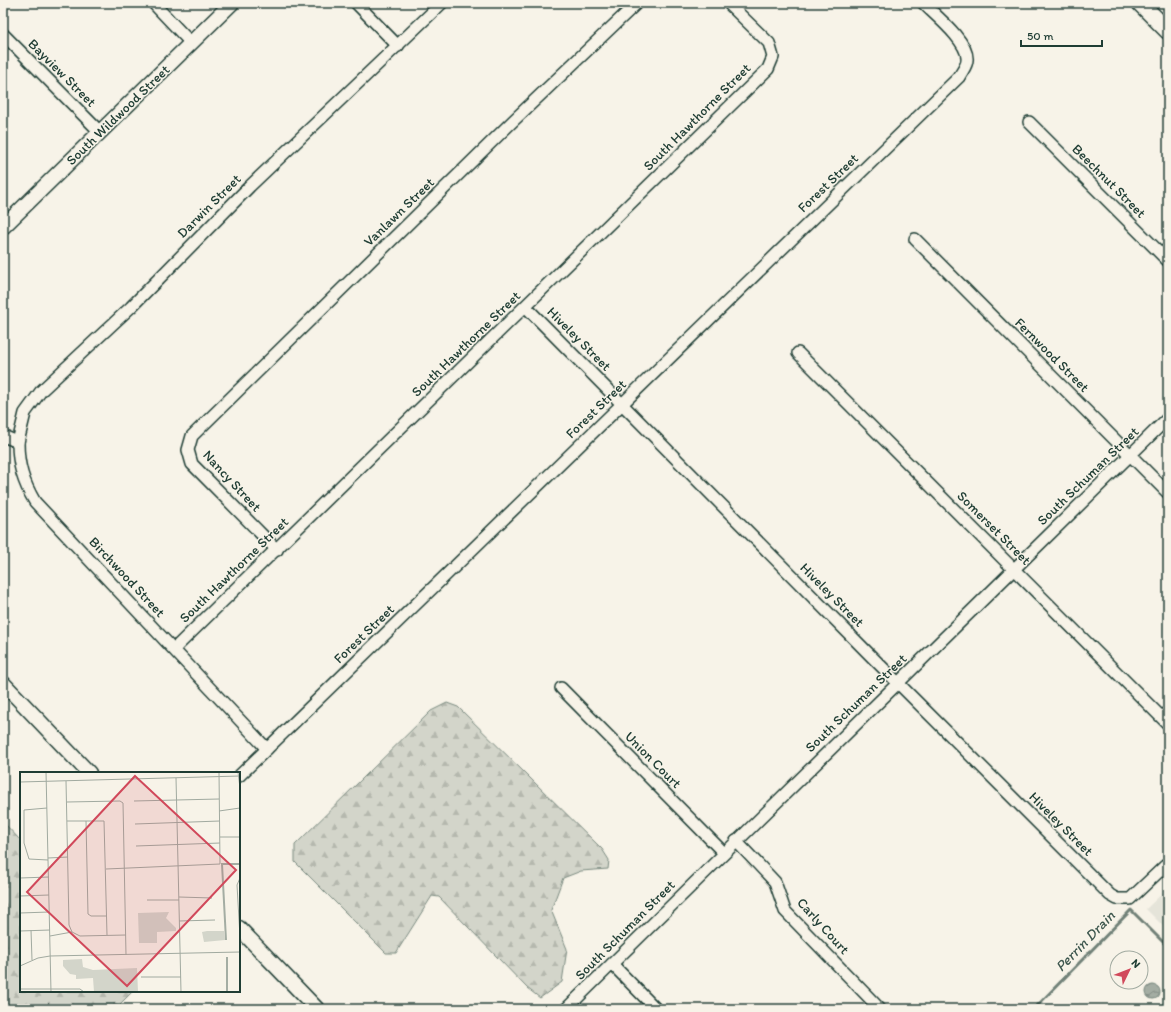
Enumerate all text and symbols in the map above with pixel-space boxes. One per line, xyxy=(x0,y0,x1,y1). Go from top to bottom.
scale bar xyxy=(1021,22,1102,48)
text: 50 m xyxy=(1027,29,1053,43)
street label: Bayview Street xyxy=(24,35,100,111)
street label: South Hawthorne Street xyxy=(640,60,754,174)
street label: South Wildwood Street xyxy=(63,61,173,169)
street label: Beechnut Street xyxy=(1069,141,1149,221)
street label: Forest Street xyxy=(794,150,862,216)
street label: Darwin Street xyxy=(173,170,245,242)
street label: Vanlawn Street xyxy=(360,174,438,250)
street label: South Hawthorne Street xyxy=(408,288,524,400)
street label: Hiveley Street xyxy=(543,303,615,375)
street label: Fernwood Street xyxy=(1011,314,1093,396)
street label: Forest Street xyxy=(562,376,630,442)
street label: South Schuman Street xyxy=(1034,423,1142,529)
street label: Nancy Street xyxy=(199,447,265,515)
street label: Somerset Street xyxy=(954,488,1034,568)
street label: South Hawthorne Street xyxy=(176,514,292,626)
street label: Birchwood Street xyxy=(85,533,169,621)
street label: Hiveley Street xyxy=(796,559,868,631)
street label: Forest Street xyxy=(330,601,398,667)
street label: South Schuman Street xyxy=(802,650,910,756)
street label: Union Court xyxy=(621,728,685,792)
inset map xyxy=(20,772,240,992)
street label: Hiveley Street xyxy=(1025,788,1097,860)
street label: South Schuman Street xyxy=(572,877,678,983)
street label: Carly Court xyxy=(793,894,853,958)
water label: Perrin Drain xyxy=(1051,907,1119,975)
north arrow xyxy=(1109,950,1149,990)
text: N xyxy=(1129,956,1143,971)

